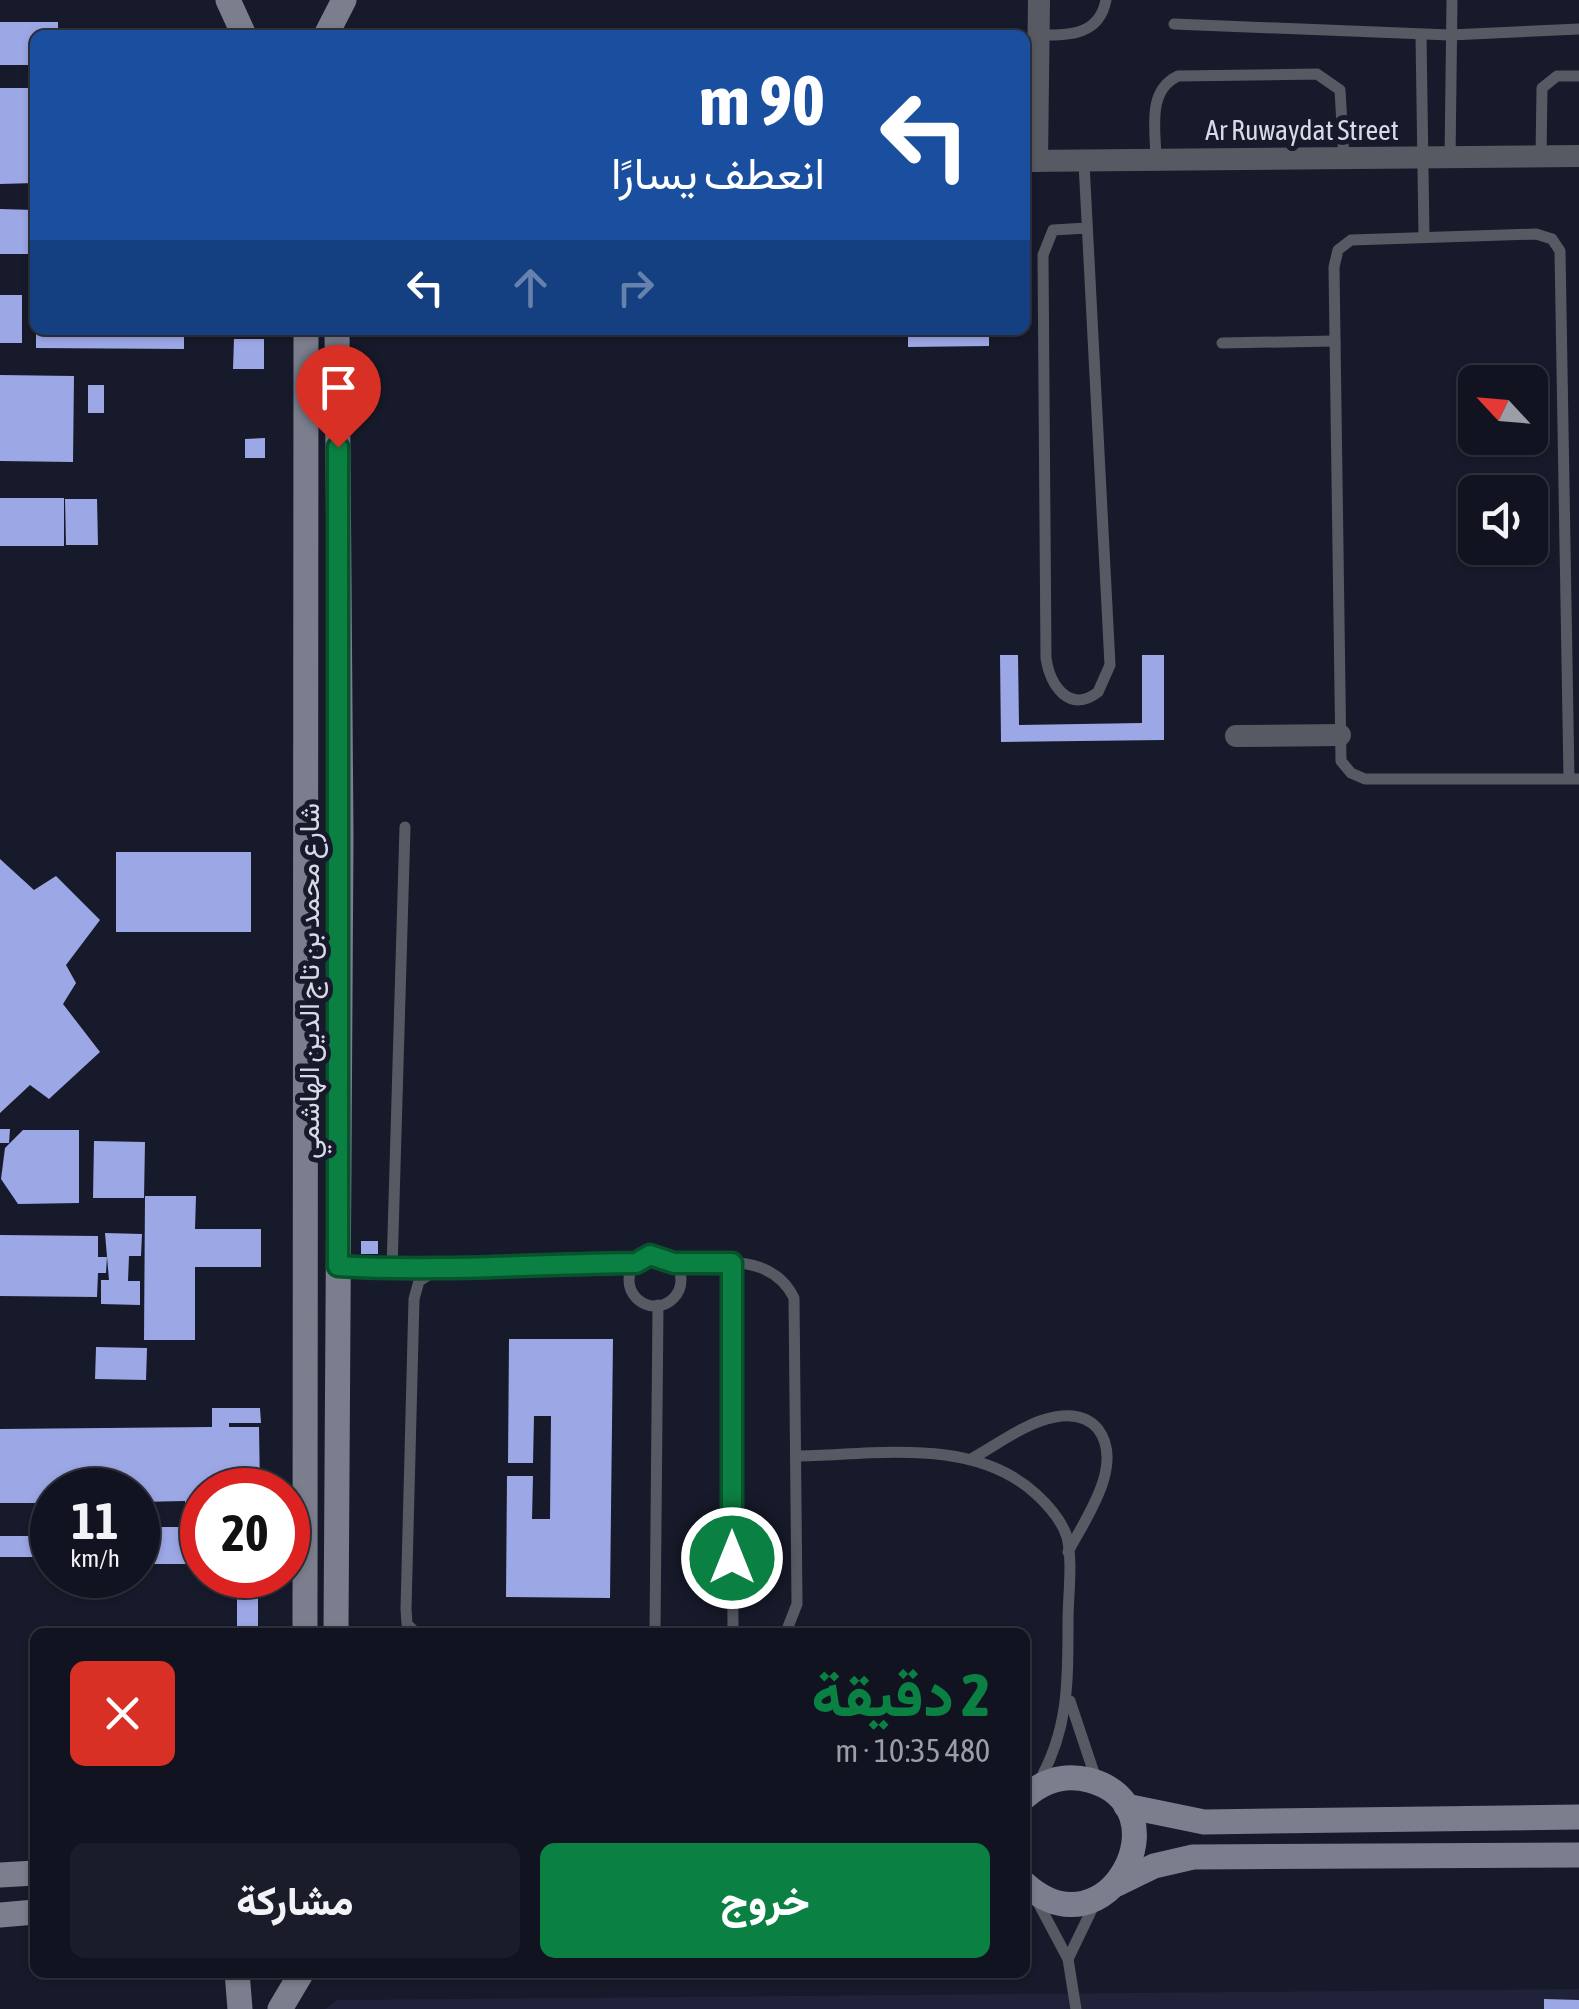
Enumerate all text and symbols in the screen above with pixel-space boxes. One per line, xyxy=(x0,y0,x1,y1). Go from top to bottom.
text: 90 m xyxy=(699,60,825,140)
icon: left xyxy=(860,70,990,200)
street label: Ar Ruwaydat Street xyxy=(1205,114,1399,146)
text: انعطف يسارًا xyxy=(611,147,825,199)
icon: left xyxy=(398,260,453,315)
icon: ahead xyxy=(503,260,558,315)
icon: right xyxy=(608,260,663,315)
pin xyxy=(296,345,381,448)
icon: arrive xyxy=(311,360,366,415)
north arrow xyxy=(1458,365,1548,455)
map controls xyxy=(1458,365,1548,565)
button: sound xyxy=(1458,475,1548,565)
street label: شارع محمد بن تاج الدين الهاشمي xyxy=(293,803,332,1159)
speed limit sign: 20 xyxy=(180,1468,310,1598)
text: 11 xyxy=(71,1492,118,1550)
position arrow xyxy=(680,1506,784,1610)
text: km/h xyxy=(70,1544,120,1572)
text: 2 دقيقة xyxy=(811,1660,990,1729)
button: close xyxy=(70,1661,175,1766)
text: 480 m · 10:35 xyxy=(835,1732,990,1769)
button: مشاركة xyxy=(70,1843,520,1958)
button: خروج xyxy=(540,1843,990,1958)

